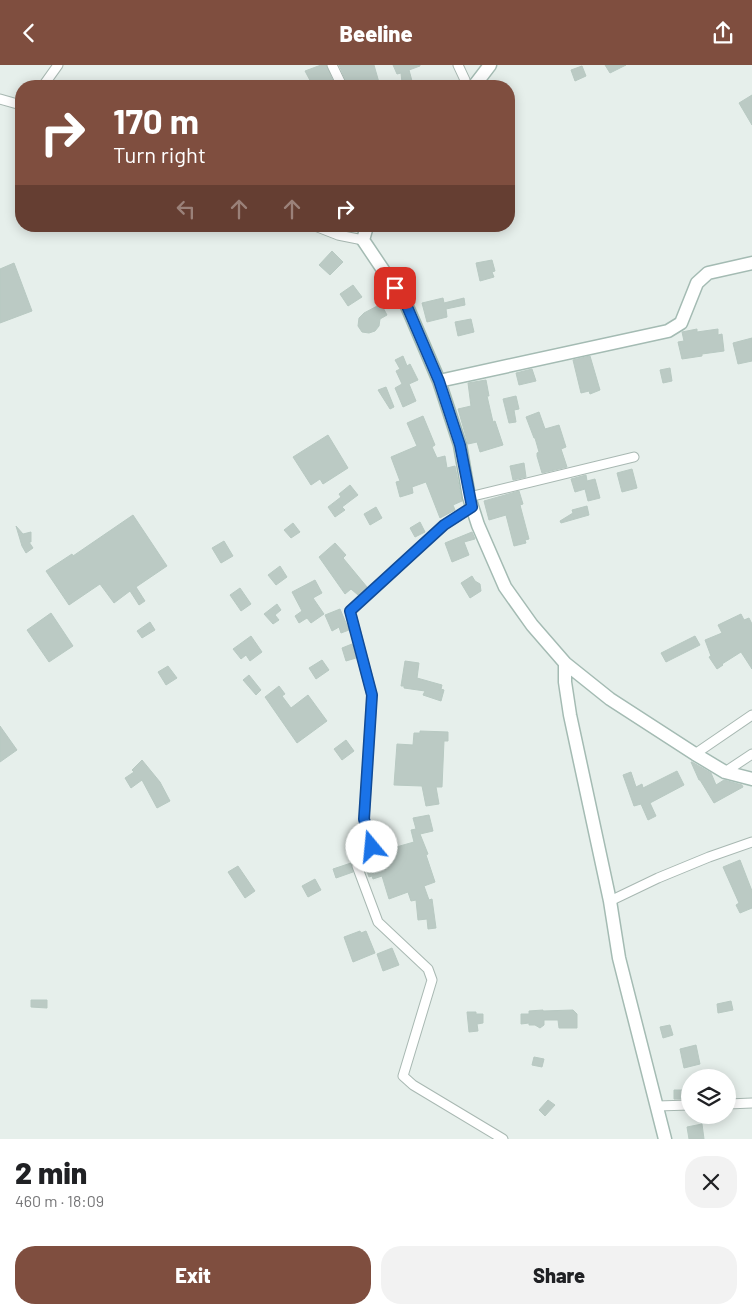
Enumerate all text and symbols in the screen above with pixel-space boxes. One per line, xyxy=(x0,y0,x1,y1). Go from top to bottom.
icon: back xyxy=(15,19,43,47)
icon: share xyxy=(709,19,737,47)
text: Beeline xyxy=(339,20,413,46)
text: 170 m xyxy=(113,99,199,141)
icon: right xyxy=(30,100,95,165)
text: Turn right xyxy=(113,141,206,167)
icon: left xyxy=(172,195,200,223)
icon: ahead xyxy=(225,195,253,223)
icon: ahead xyxy=(278,195,306,223)
icon: right xyxy=(331,195,359,223)
pin xyxy=(374,267,416,309)
icon: arrive xyxy=(381,274,409,302)
position arrow xyxy=(345,820,397,872)
map controls xyxy=(681,1069,736,1124)
button: layers xyxy=(681,1069,736,1124)
text: 2 min xyxy=(15,1154,87,1190)
button: close xyxy=(685,1156,737,1208)
text: 460 m · 18:09 xyxy=(15,1191,104,1210)
button: Exit xyxy=(15,1246,371,1304)
button: Share xyxy=(381,1246,737,1304)

